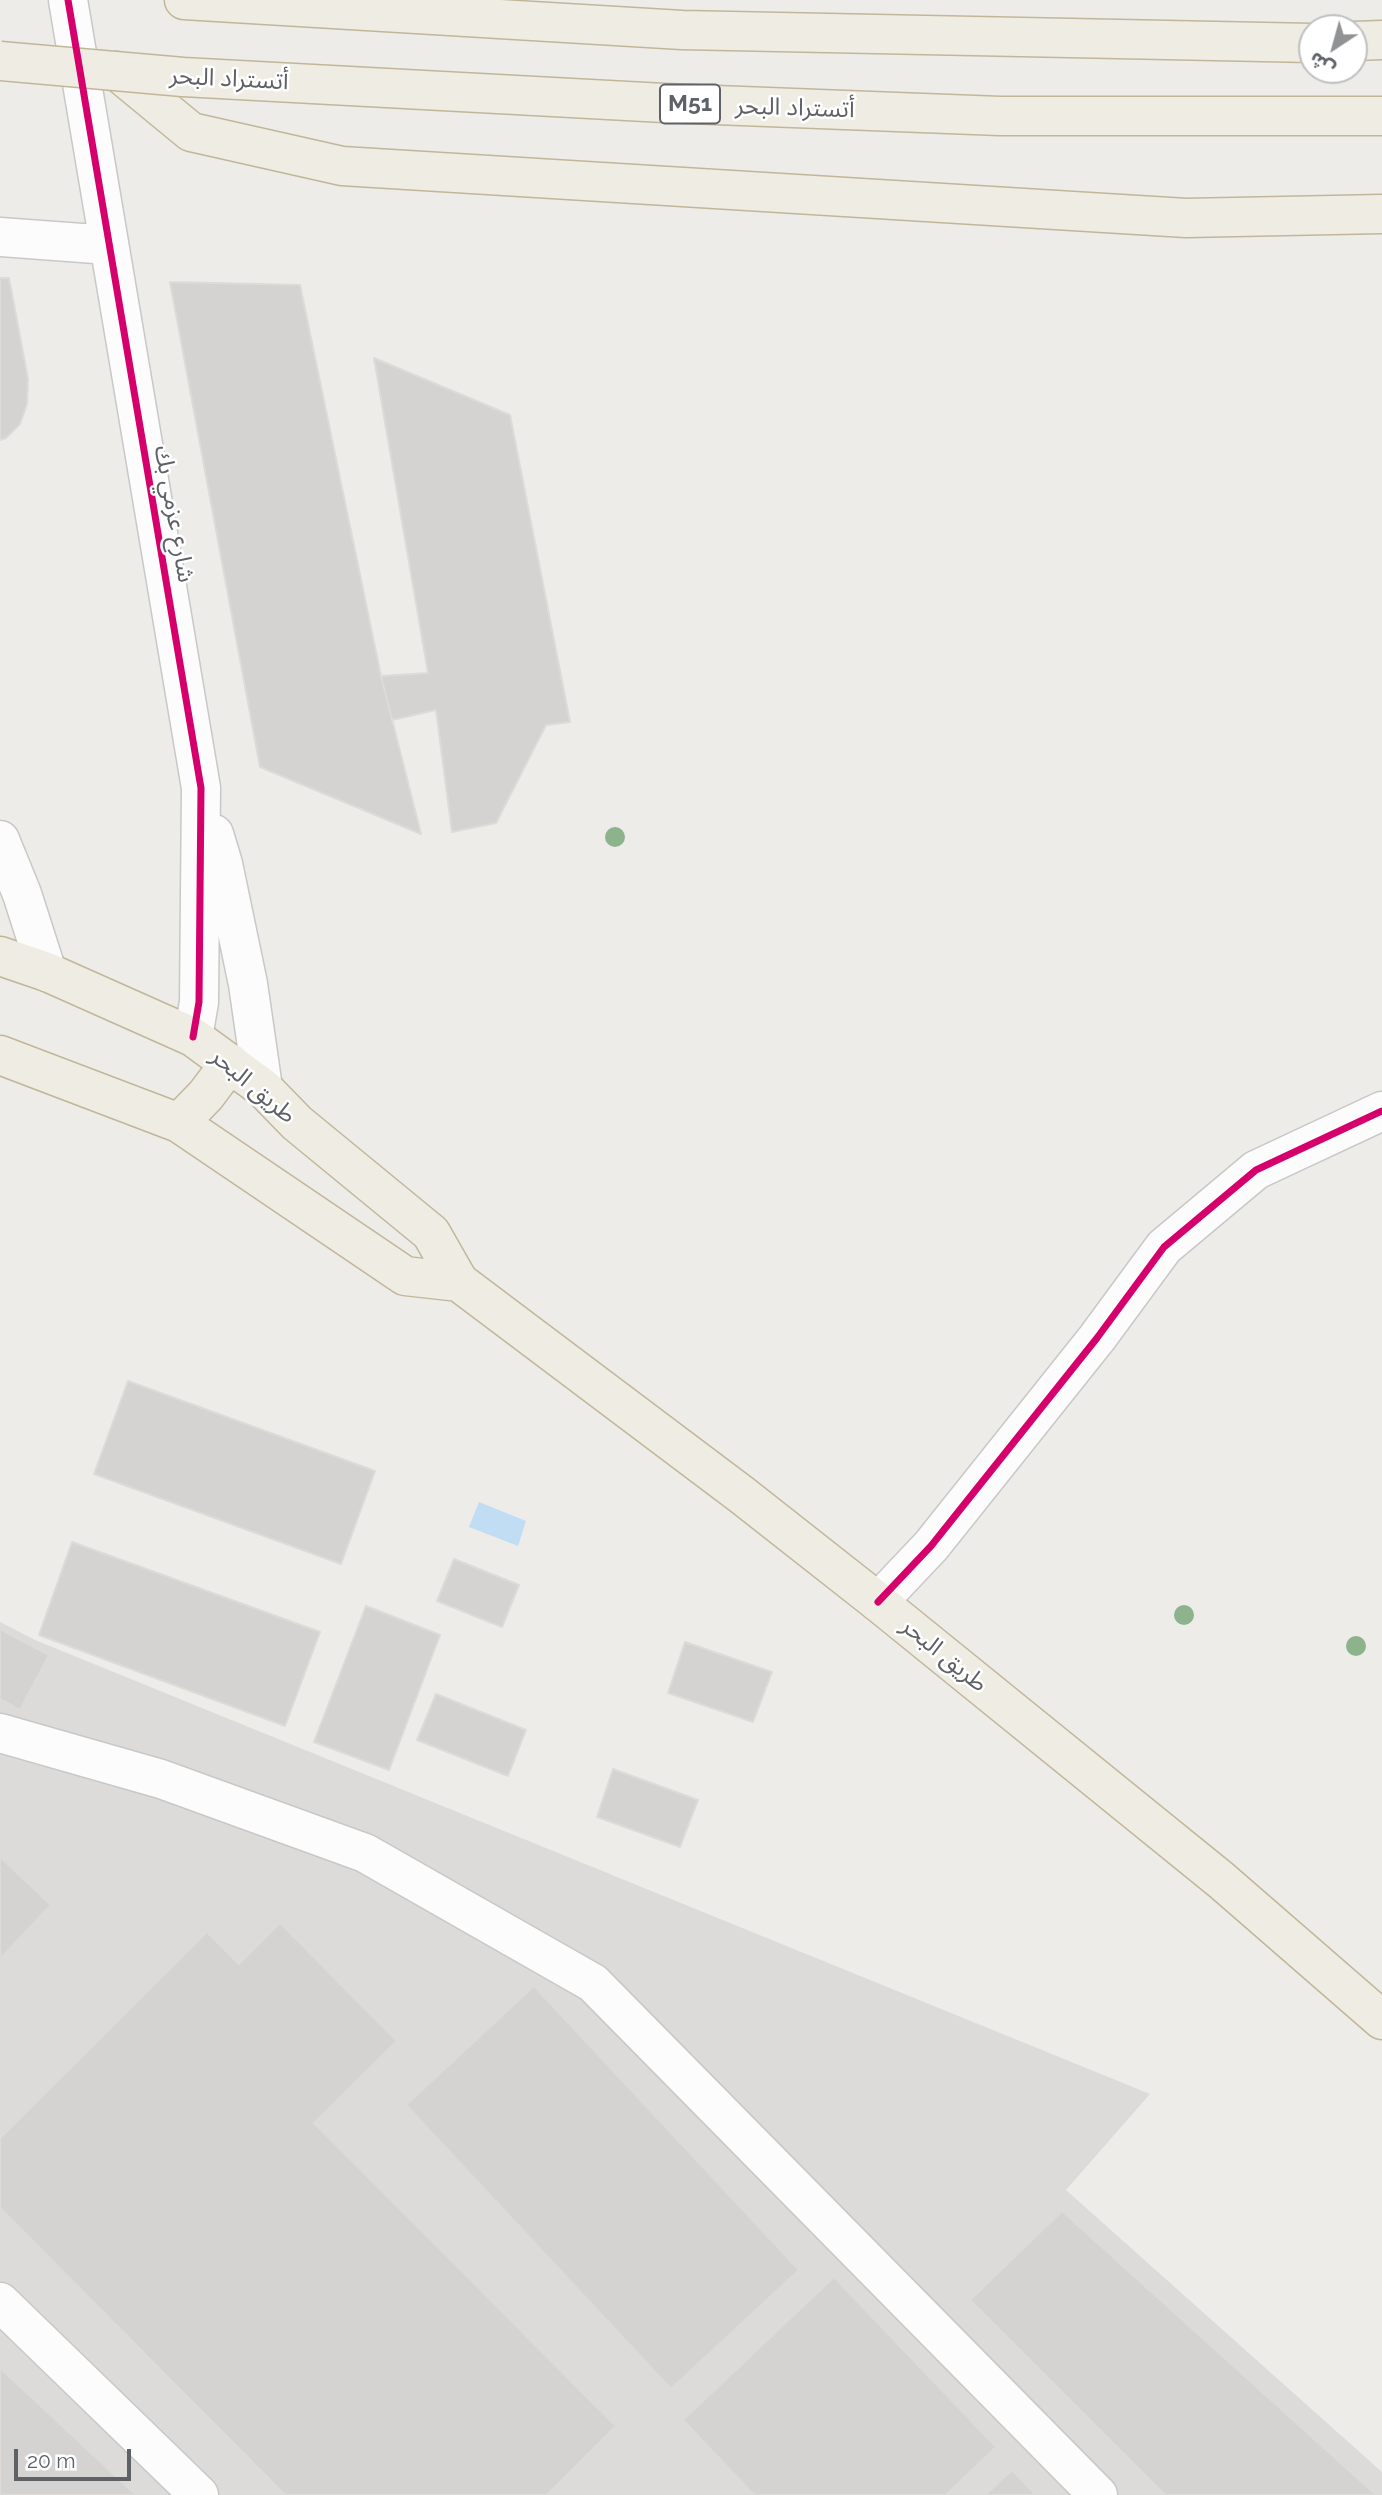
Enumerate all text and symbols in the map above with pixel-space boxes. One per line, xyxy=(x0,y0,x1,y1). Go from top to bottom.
north arrow xyxy=(1298,14,1368,84)
text: ش xyxy=(1305,48,1339,81)
street label: أتستراد البحر xyxy=(169,61,289,97)
road number: M51 xyxy=(660,85,720,124)
street label: أتستراد البحر xyxy=(735,92,855,124)
street label: شارع عزمي بك xyxy=(148,443,200,585)
street label: طريق البحر xyxy=(204,1042,302,1130)
street label: طريق البحر xyxy=(895,1611,993,1699)
scale bar xyxy=(18,2436,135,2480)
text: 20 m xyxy=(27,2448,75,2473)

